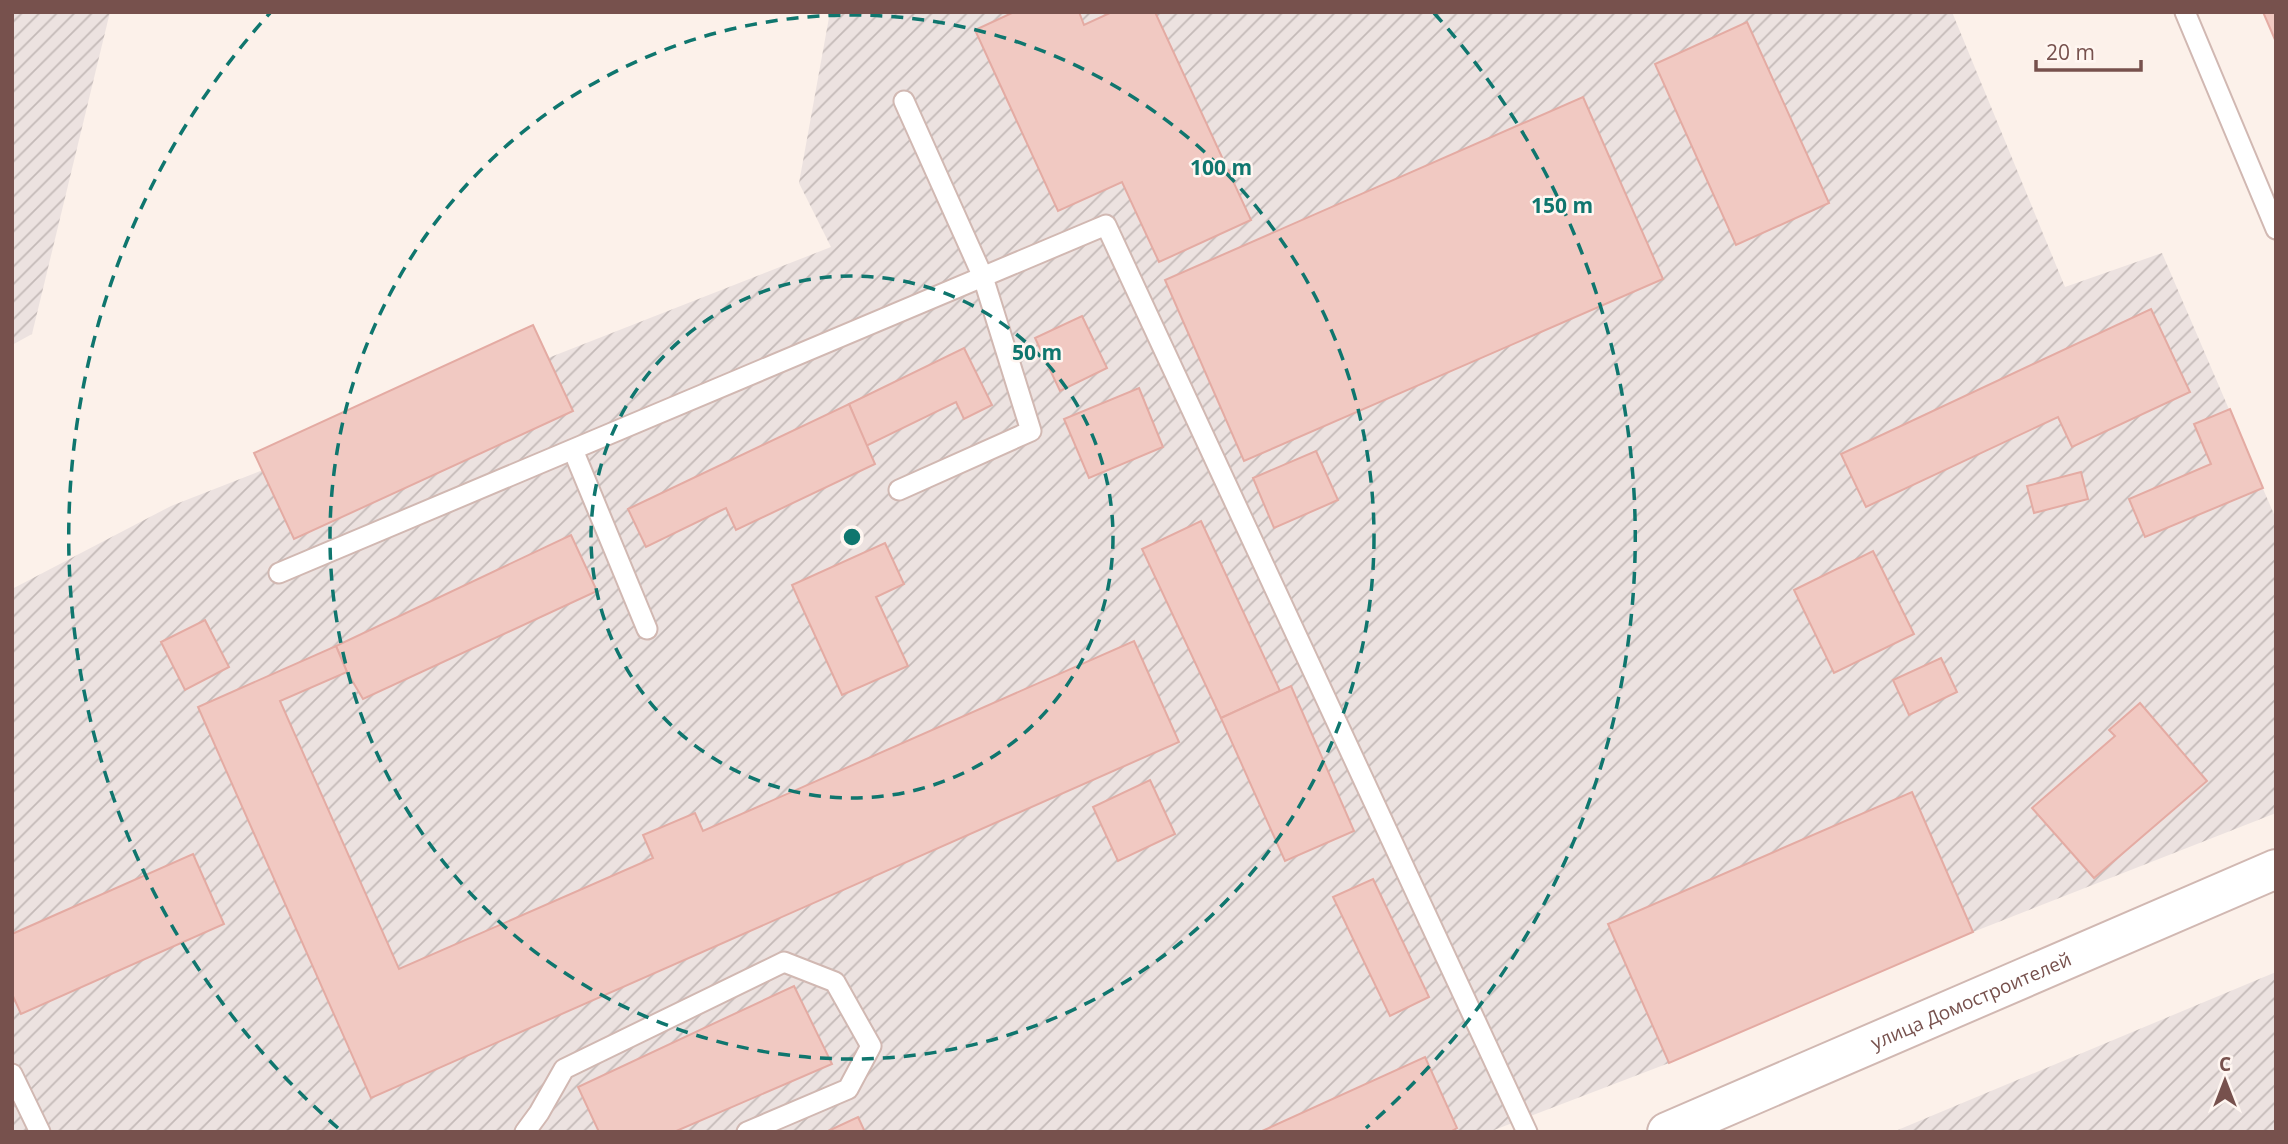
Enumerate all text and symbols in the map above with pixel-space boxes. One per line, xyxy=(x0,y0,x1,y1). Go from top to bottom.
scale bar xyxy=(2036,28,2141,72)
text: 20 m xyxy=(2046,38,2095,66)
text: 100 m xyxy=(1190,153,1252,181)
text: 150 m xyxy=(1531,191,1593,219)
text: 50 m xyxy=(1012,338,1062,366)
centre of rings xyxy=(840,525,864,549)
street label: улица Домостроителей xyxy=(1866,946,2075,1056)
north arrow xyxy=(2190,1046,2260,1116)
text: С xyxy=(2219,1051,2231,1077)

